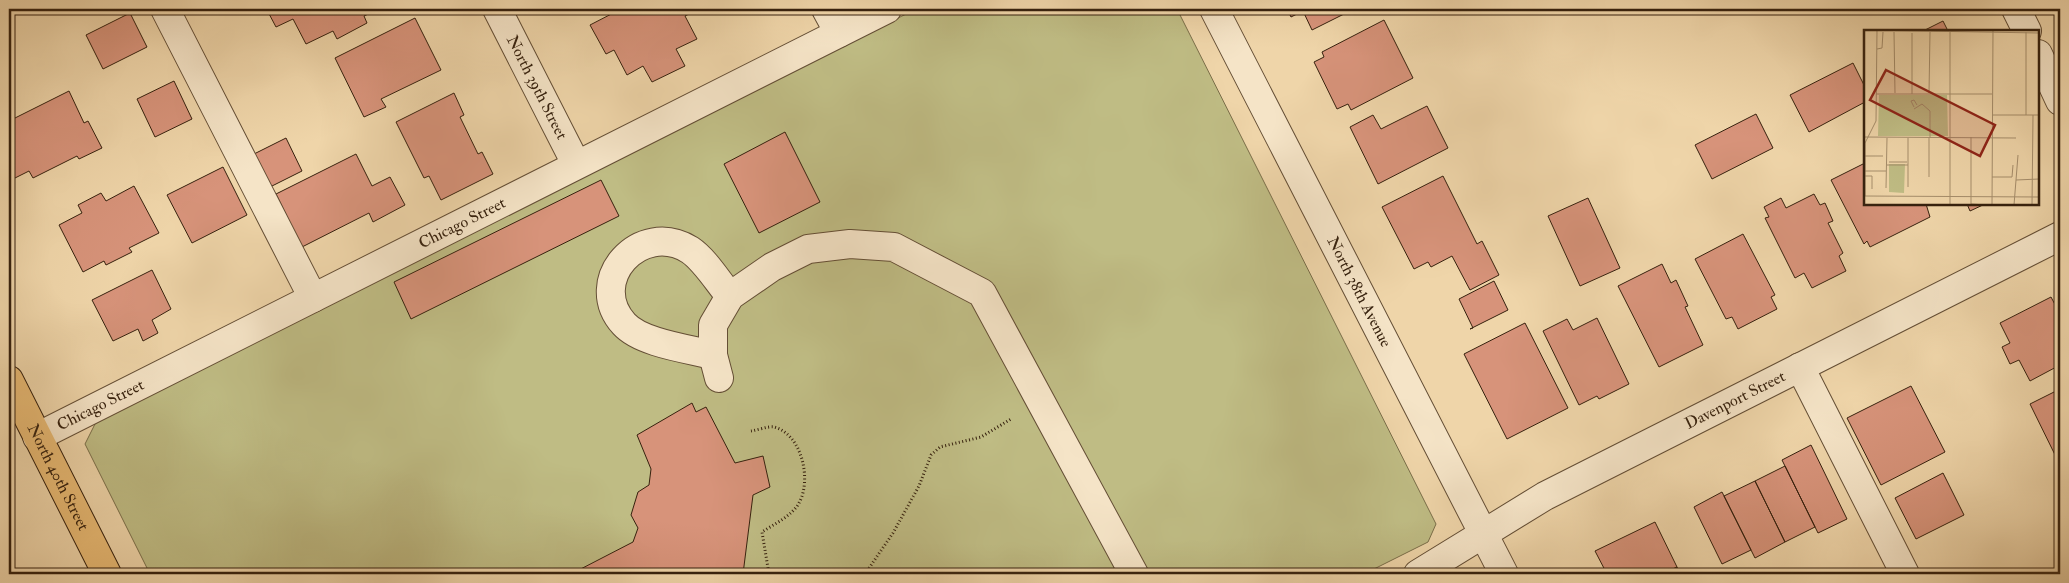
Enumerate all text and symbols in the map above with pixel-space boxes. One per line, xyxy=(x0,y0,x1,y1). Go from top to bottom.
inset map xyxy=(1864,30,2039,205)
street label: North 39th Street xyxy=(502,32,572,143)
street label: Chicago Street xyxy=(415,193,509,253)
street label: North 38th Avenue xyxy=(1323,233,1396,351)
street label: Davenport Street xyxy=(1682,366,1789,434)
street label: Chicago Street xyxy=(54,375,147,435)
street label: North 40th Street xyxy=(23,421,93,534)

